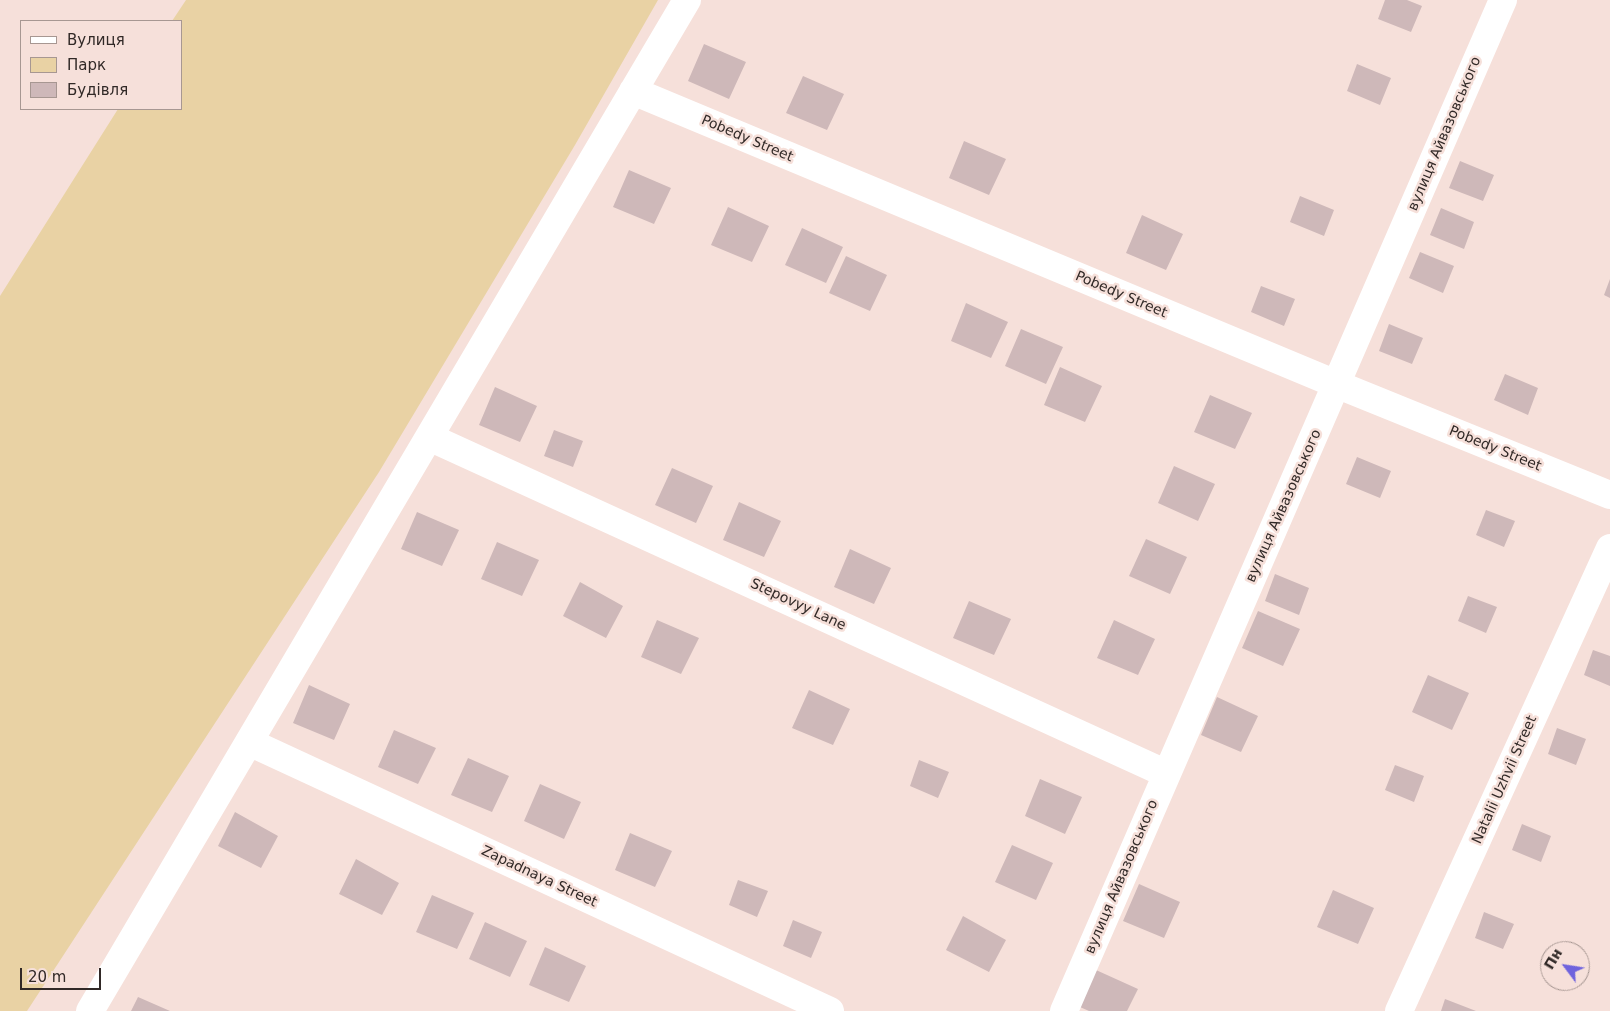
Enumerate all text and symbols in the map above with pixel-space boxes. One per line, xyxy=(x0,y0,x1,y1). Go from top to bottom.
legend xyxy=(20,20,182,110)
text: Вулиця xyxy=(67,31,125,49)
street label: вулиця Айвазовського xyxy=(1405,54,1485,214)
text: Парк xyxy=(67,56,106,74)
text: Будівля xyxy=(67,81,128,99)
street label: Pobedy Street xyxy=(699,112,795,166)
street label: Pobedy Street xyxy=(1073,268,1169,322)
street label: Pobedy Street xyxy=(1446,423,1544,475)
street label: вулиця Айвазовського xyxy=(1243,427,1325,585)
street label: Stepovyy Lane xyxy=(747,575,849,635)
street label: Natalii Uzhvii Street xyxy=(1469,713,1541,847)
street label: вулиця Айвазовського xyxy=(1082,797,1162,957)
street label: Zapadnaya Street xyxy=(478,843,600,911)
north arrow xyxy=(1540,941,1590,991)
text: Пн xyxy=(1541,946,1565,972)
scale bar xyxy=(22,958,104,990)
text: 20 m xyxy=(28,968,66,986)

